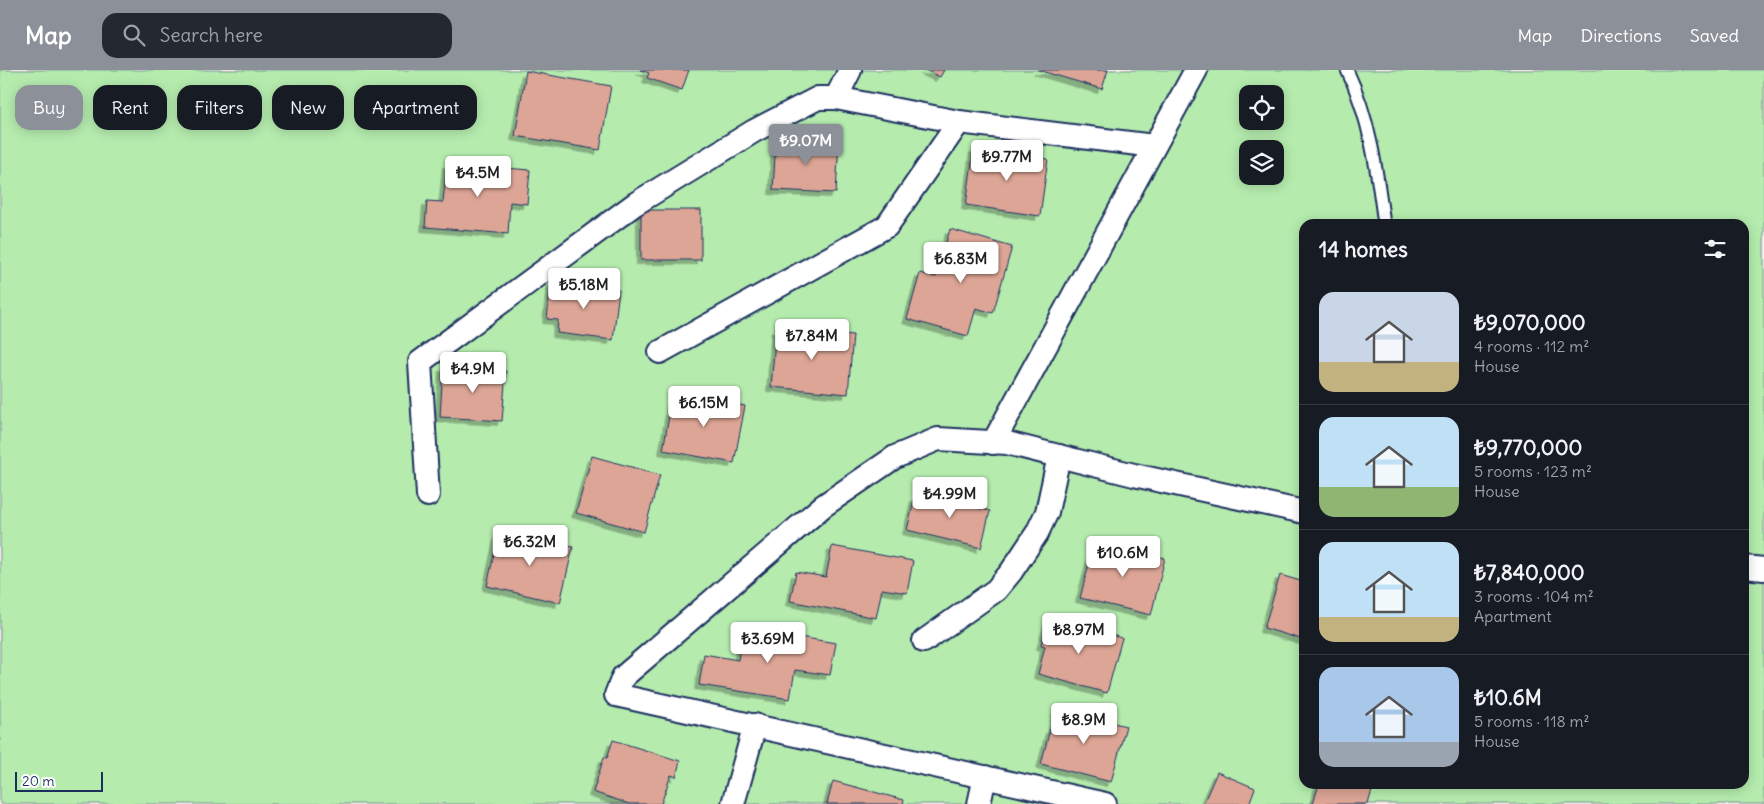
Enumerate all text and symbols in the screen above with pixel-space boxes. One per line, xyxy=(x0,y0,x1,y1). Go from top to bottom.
search box xyxy=(102,13,452,58)
text: Map xyxy=(25,20,72,50)
icon: search xyxy=(120,21,148,49)
text: Search here xyxy=(160,23,263,47)
text: Map xyxy=(1517,24,1552,47)
text: Directions xyxy=(1580,24,1662,47)
text: Saved xyxy=(1690,24,1739,47)
chip: Buy xyxy=(15,85,83,130)
chip: Rent xyxy=(93,85,167,130)
chip: Filters xyxy=(177,85,262,130)
chip: New xyxy=(272,85,344,130)
chip: Apartment xyxy=(354,85,477,130)
map controls xyxy=(1239,85,1284,185)
button: locate xyxy=(1239,85,1284,130)
pin: ₺9.07M xyxy=(765,124,847,166)
text: ₺9.07M xyxy=(780,130,832,150)
pin: ₺9.77M xyxy=(966,140,1048,182)
button: layers xyxy=(1239,140,1284,185)
text: ₺9.77M xyxy=(982,146,1032,166)
pin: ₺4.5M xyxy=(443,156,513,198)
text: ₺4.5M xyxy=(456,162,500,182)
icon: filters xyxy=(1701,235,1729,263)
text: 14 homes xyxy=(1319,236,1408,263)
pin: ₺6.83M xyxy=(920,242,1002,284)
text: ₺6.83M xyxy=(935,248,988,268)
pin: ₺5.18M xyxy=(543,268,625,310)
text: ₺5.18M xyxy=(559,274,609,294)
text: ₺9,070,000 xyxy=(1474,309,1586,336)
icon: home xyxy=(1359,312,1419,372)
pin: ₺7.84M xyxy=(771,318,853,361)
text: ₺7.84M xyxy=(786,325,838,345)
text: 4 rooms · 112 m² xyxy=(1474,336,1589,356)
pin: ₺4.9M xyxy=(438,352,508,394)
text: House xyxy=(1474,356,1520,376)
text: ₺4.9M xyxy=(451,358,495,378)
pin: ₺6.15M xyxy=(663,386,745,428)
text: ₺6.15M xyxy=(679,392,729,412)
text: ₺9,770,000 xyxy=(1474,434,1582,461)
icon: home xyxy=(1359,437,1419,497)
text: 5 rooms · 123 m² xyxy=(1474,461,1592,481)
pin: ₺4.99M xyxy=(909,476,991,519)
text: House xyxy=(1474,481,1520,501)
text: ₺4.99M xyxy=(923,483,977,503)
pin: ₺6.32M xyxy=(489,524,571,567)
text: ₺6.32M xyxy=(504,531,556,551)
pin: ₺10.6M xyxy=(1082,536,1164,578)
text: ₺10.6M xyxy=(1097,542,1149,562)
text: ₺7,840,000 xyxy=(1474,559,1585,586)
icon: home xyxy=(1359,562,1419,622)
text: 3 rooms · 104 m² xyxy=(1474,586,1594,606)
text: Apartment xyxy=(1474,606,1552,626)
pin: ₺8.97M xyxy=(1038,612,1120,655)
text: ₺8.97M xyxy=(1053,619,1105,639)
pin: ₺3.69M xyxy=(727,622,809,664)
text: ₺3.69M xyxy=(742,628,794,648)
text: ₺10.6M xyxy=(1474,684,1542,711)
icon: home xyxy=(1359,687,1419,747)
pin: ₺8.9M xyxy=(1049,702,1119,745)
text: ₺8.9M xyxy=(1062,709,1106,729)
text: 5 rooms · 118 m² xyxy=(1474,711,1590,731)
text: House xyxy=(1474,731,1520,751)
scale bar xyxy=(15,769,102,792)
text: 20 m xyxy=(22,772,55,790)

